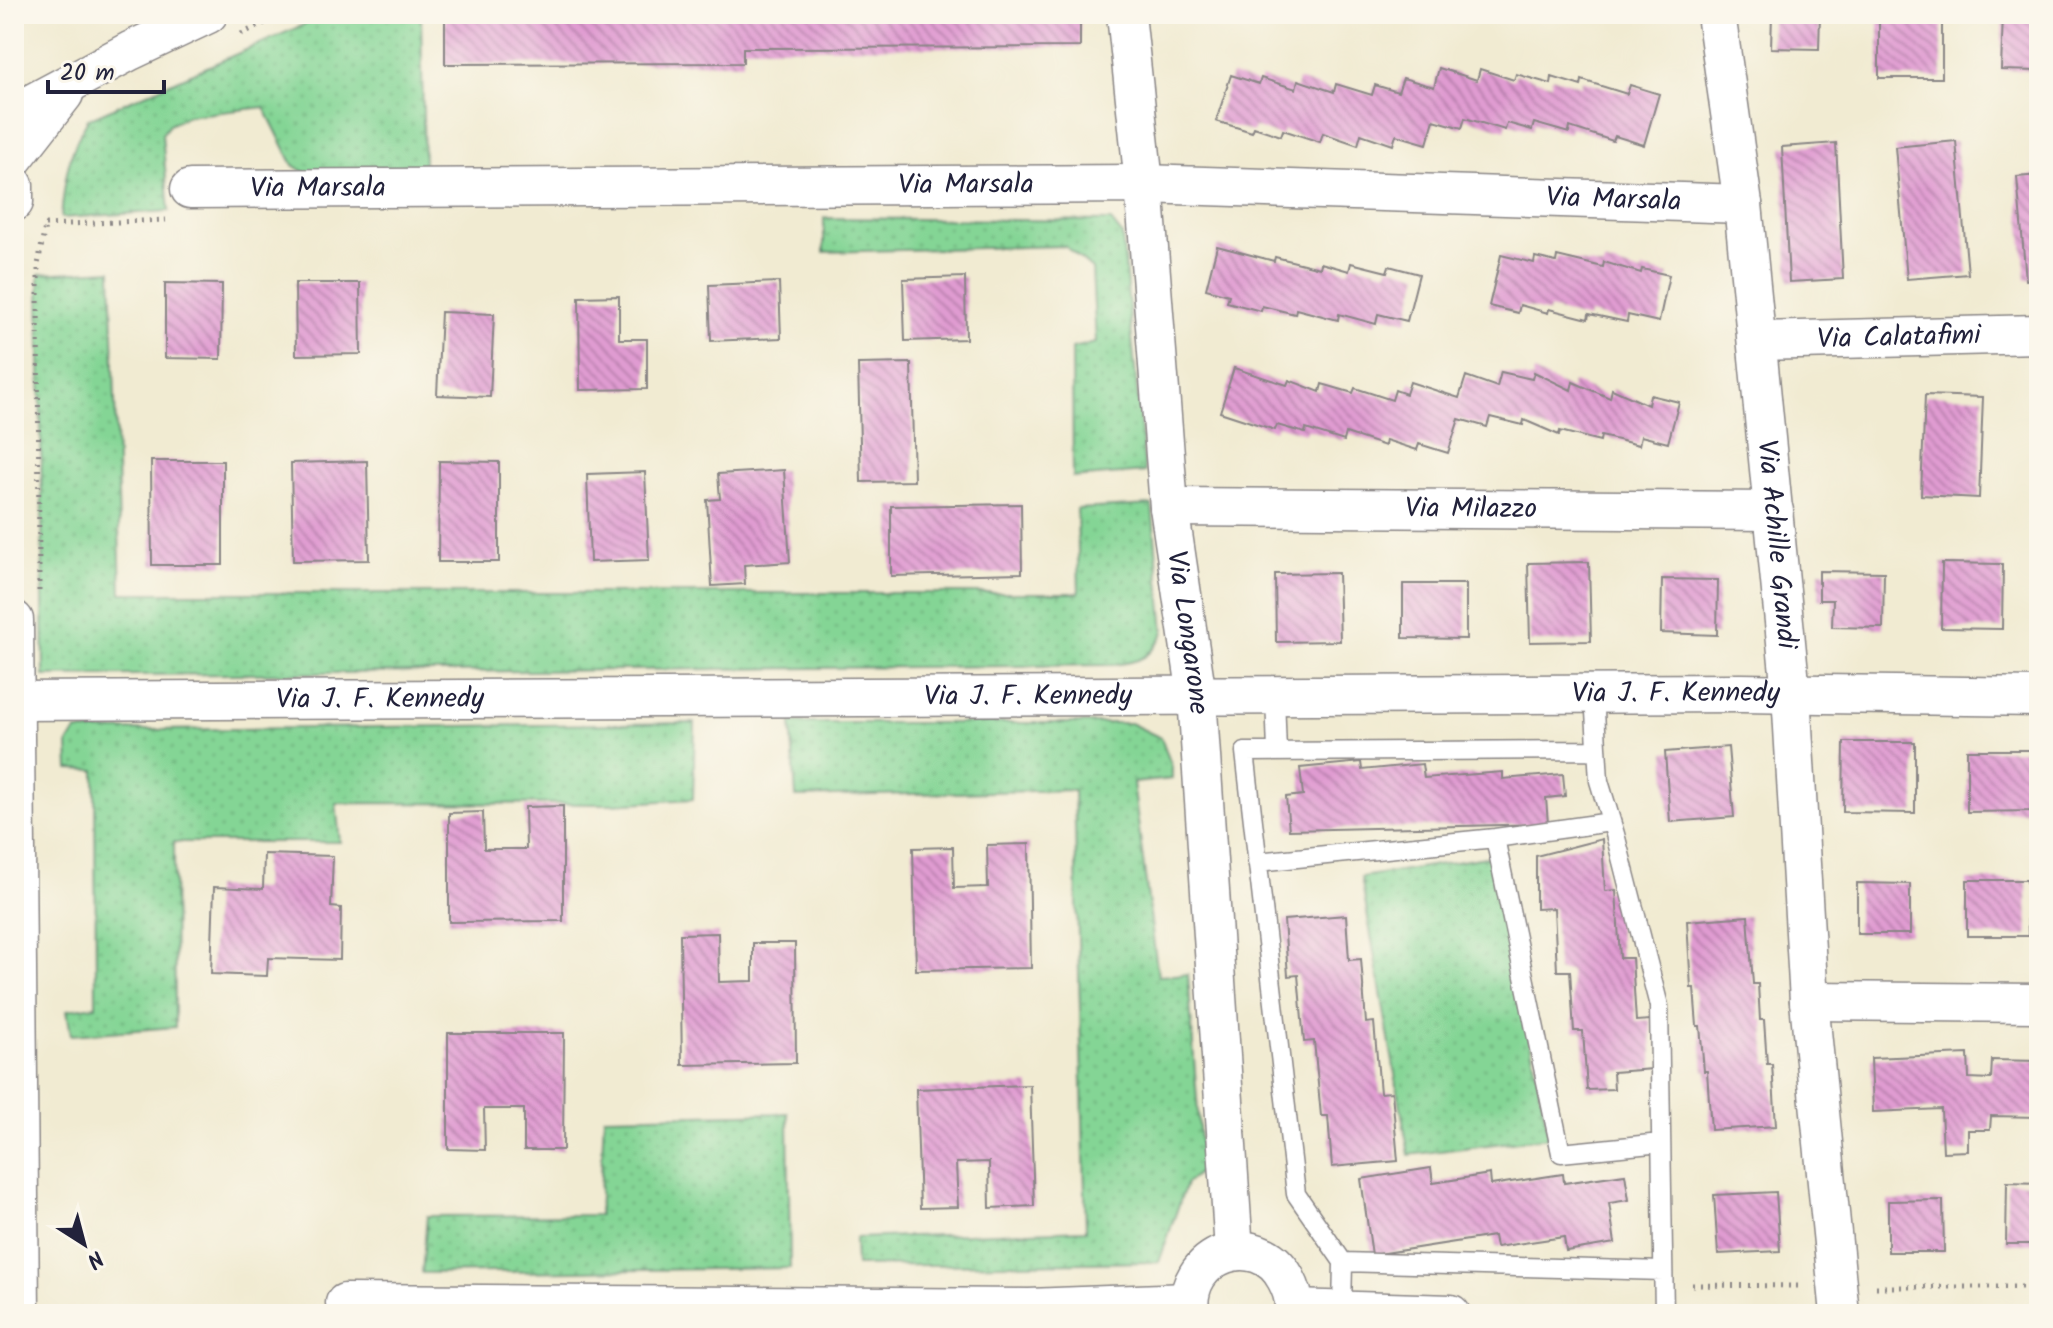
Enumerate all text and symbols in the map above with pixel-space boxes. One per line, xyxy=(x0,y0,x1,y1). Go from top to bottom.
scale bar xyxy=(48,44,164,94)
text: 20 m xyxy=(60,54,115,93)
street label: Via Marsala xyxy=(898,162,1034,208)
street label: Via Marsala xyxy=(250,165,386,211)
street label: Via Marsala xyxy=(1545,175,1682,224)
street label: Via Calatafimi xyxy=(1817,313,1983,362)
street label: Via Achille Grandi xyxy=(1744,438,1809,652)
street label: Via Milazzo xyxy=(1405,486,1537,532)
street label: Via Longarone xyxy=(1153,548,1221,716)
street label: Via J. F. Kennedy xyxy=(1572,670,1781,716)
street label: Via J. F. Kennedy xyxy=(924,673,1133,719)
street label: Via J. F. Kennedy xyxy=(276,676,485,722)
north arrow xyxy=(44,1204,124,1284)
text: N xyxy=(78,1240,110,1276)

